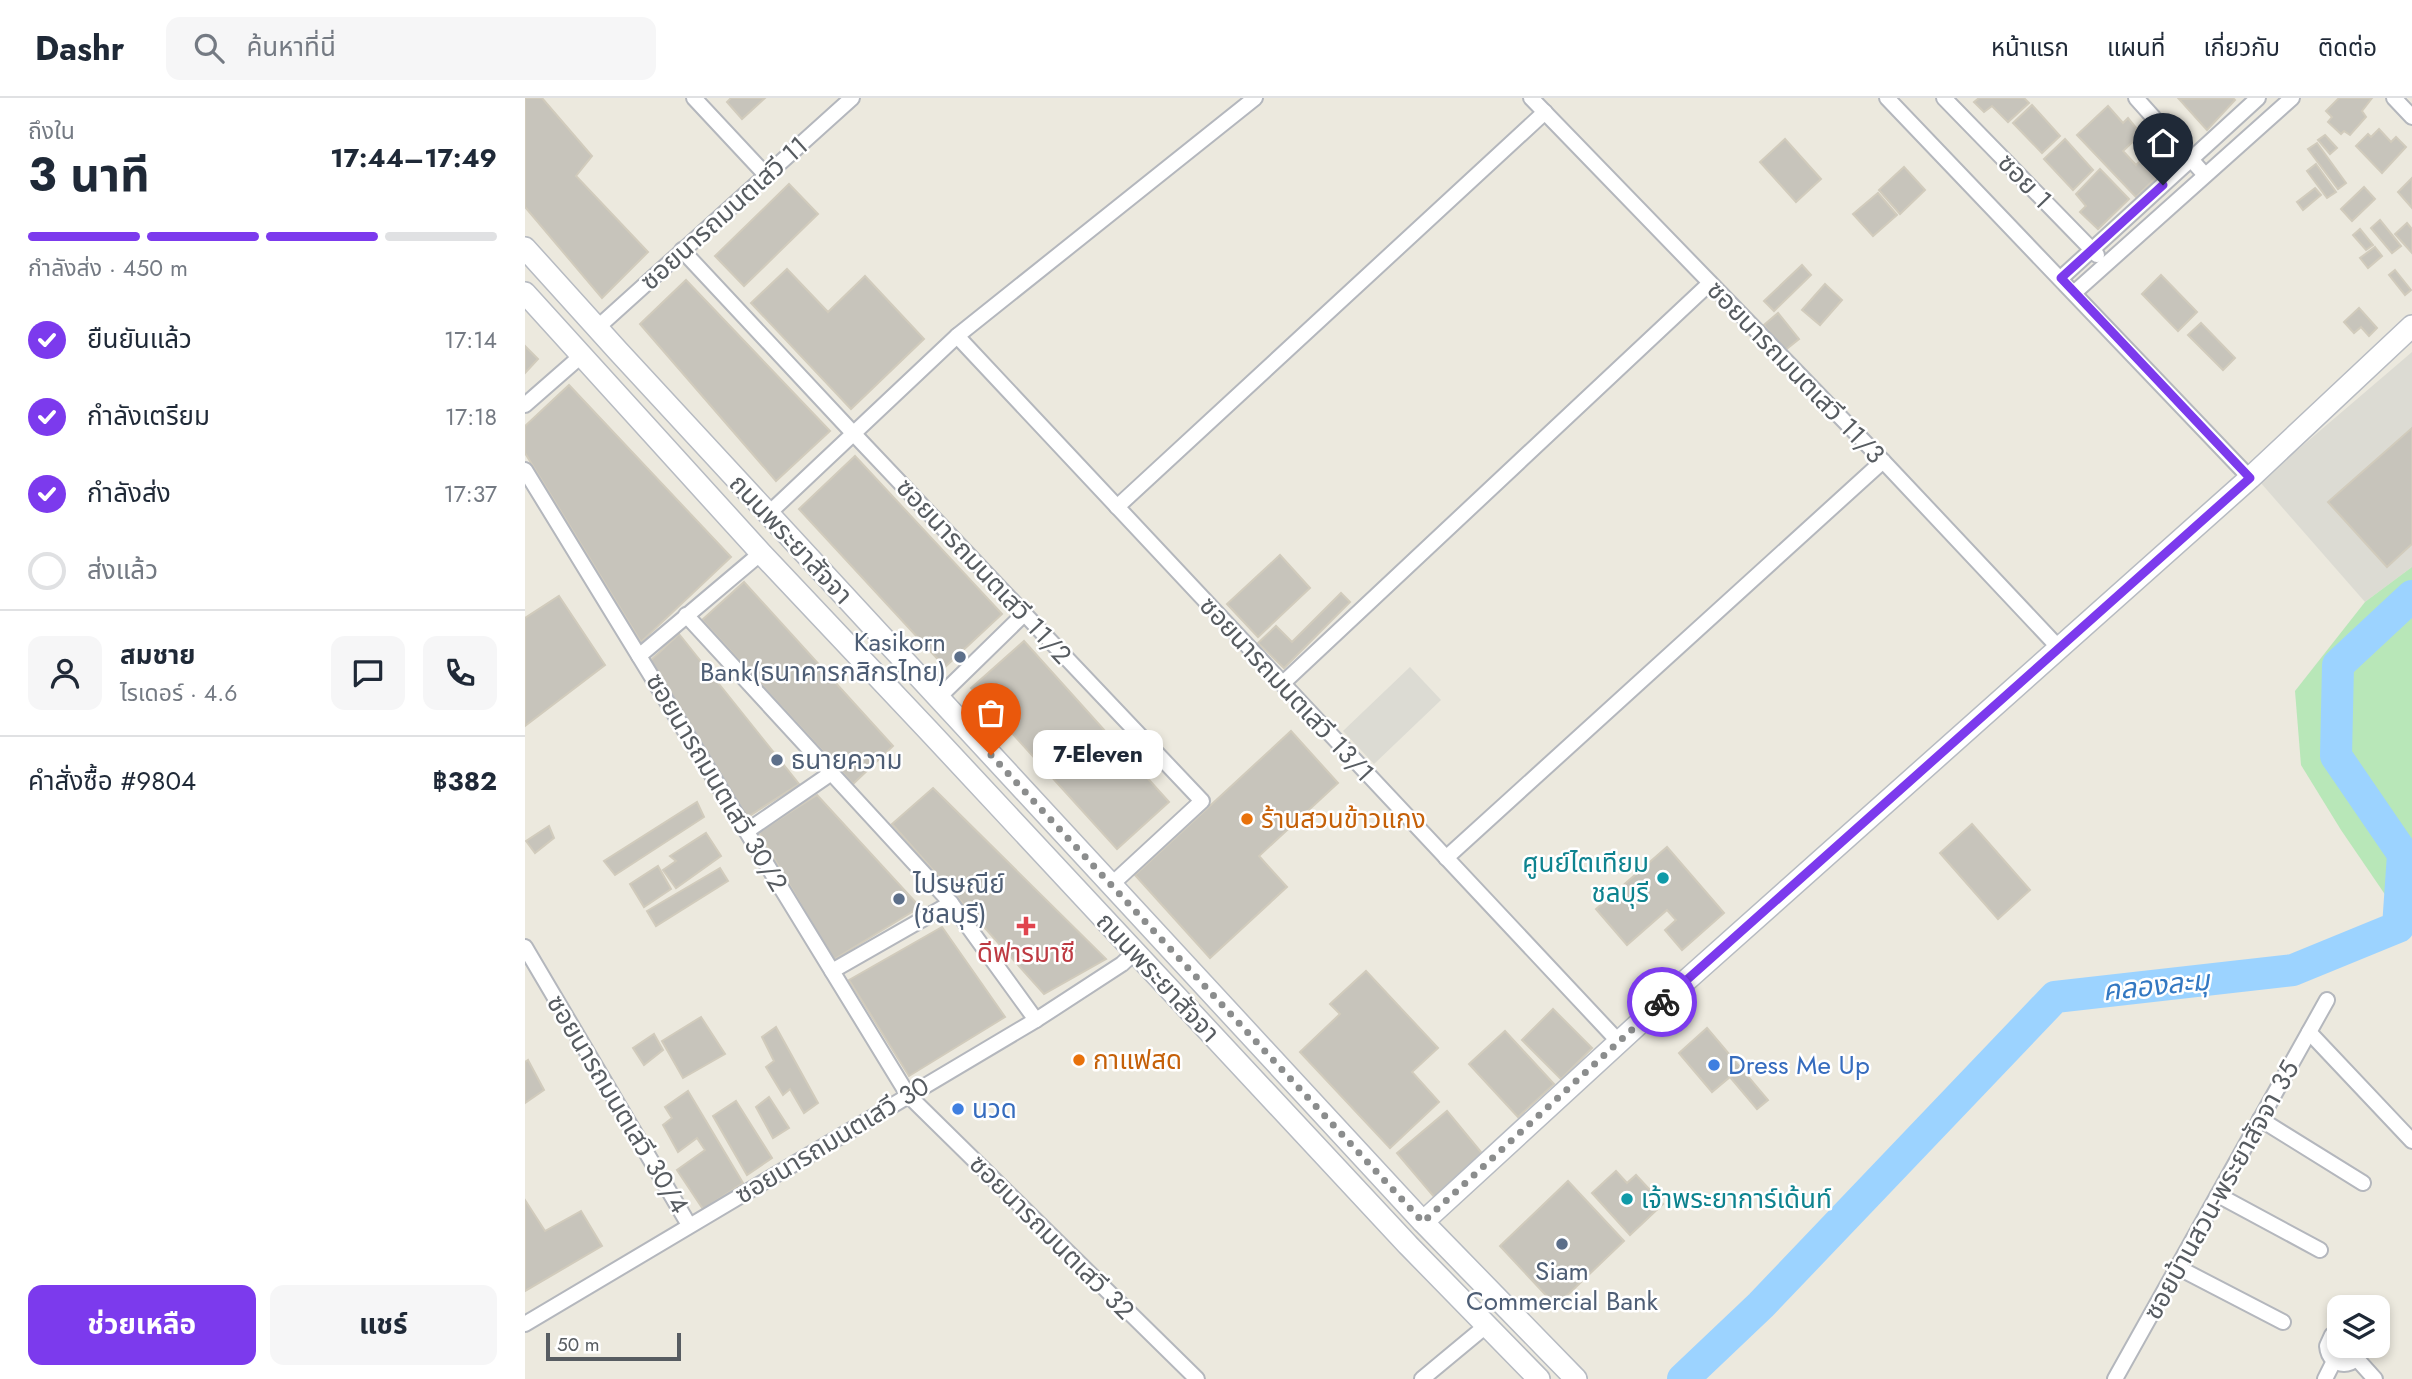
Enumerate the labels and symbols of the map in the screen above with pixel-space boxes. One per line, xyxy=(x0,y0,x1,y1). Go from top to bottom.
pin xyxy=(2133,113,2193,185)
street label: ซอยนารถมนตเสวี 11 xyxy=(632,127,816,299)
street label: ซอย 1 xyxy=(1989,145,2061,217)
street label: ซอยนารถมนตเสวี 11/3 xyxy=(1698,272,1894,472)
street label: ถนนพระยาสัจจา xyxy=(720,465,862,613)
street label: ซอยนารถมนตเสวี 11/2 xyxy=(887,469,1081,673)
street label: ซอยนารถมนตเสวี 13/1 xyxy=(1191,588,1383,790)
place label: Kasikorn Bank(ธนาคารกสิกรไทย) xyxy=(700,623,946,691)
marker: Kasikorn Bank(ธนาคารกสิกรไทย) xyxy=(952,649,968,665)
street label: ซอยนารถมนตเสวี 30/2 xyxy=(637,666,797,898)
pin xyxy=(961,683,1021,755)
callout: 7-Eleven xyxy=(1033,730,1163,780)
place label: ธนายความ xyxy=(791,741,902,779)
marker: ธนายความ xyxy=(769,752,785,768)
place label: ร้านสวนข้าวแกง xyxy=(1261,800,1426,838)
marker: ร้านสวนข้าวแกง xyxy=(1239,811,1255,827)
place label: ศูนย์ไตเทียม ชลบุรี xyxy=(1522,844,1649,912)
place label: ไปรษณีย์ (ชลบุรี) xyxy=(912,865,1005,933)
marker: ศูนย์ไตเทียม ชลบุรี xyxy=(1655,870,1671,886)
marker: ไปรษณีย์ (ชลบุรี) xyxy=(891,891,907,907)
street label: ถนนพระยาสัจจา xyxy=(1087,903,1229,1051)
marker: ดีฟารมาซี xyxy=(1018,918,1034,934)
place label: ดีฟารมาซี xyxy=(977,934,1075,972)
water label: คลองละมุ xyxy=(2101,959,2213,1011)
courier xyxy=(1627,967,1697,1037)
street label: ซอยนารถมนตเสวี 30/4 xyxy=(538,987,698,1221)
place label: กาแฟสด xyxy=(1093,1041,1182,1079)
place label: Dress Me Up xyxy=(1728,1046,1870,1084)
marker: กาแฟสด xyxy=(1071,1052,1087,1068)
street label: ซอยบ้านสวน-พระยาสัจจา 35 xyxy=(2134,1053,2308,1327)
marker: Dress Me Up xyxy=(1706,1057,1722,1073)
street label: ซอยนารถมนตเสวี 30 xyxy=(728,1067,936,1213)
place label: นวด xyxy=(972,1090,1017,1128)
marker: นวด xyxy=(950,1101,966,1117)
street label: ซอยนารถมนตเสวี 32 xyxy=(961,1146,1143,1328)
place label: เจ้าพระยาการ์เด้นท์ xyxy=(1641,1180,1832,1218)
marker: เจ้าพระยาการ์เด้นท์ xyxy=(1619,1191,1635,1207)
marker: Siam Commercial Bank xyxy=(1554,1236,1570,1252)
place label: Siam Commercial Bank xyxy=(1466,1252,1659,1320)
scale bar xyxy=(546,1330,681,1362)

